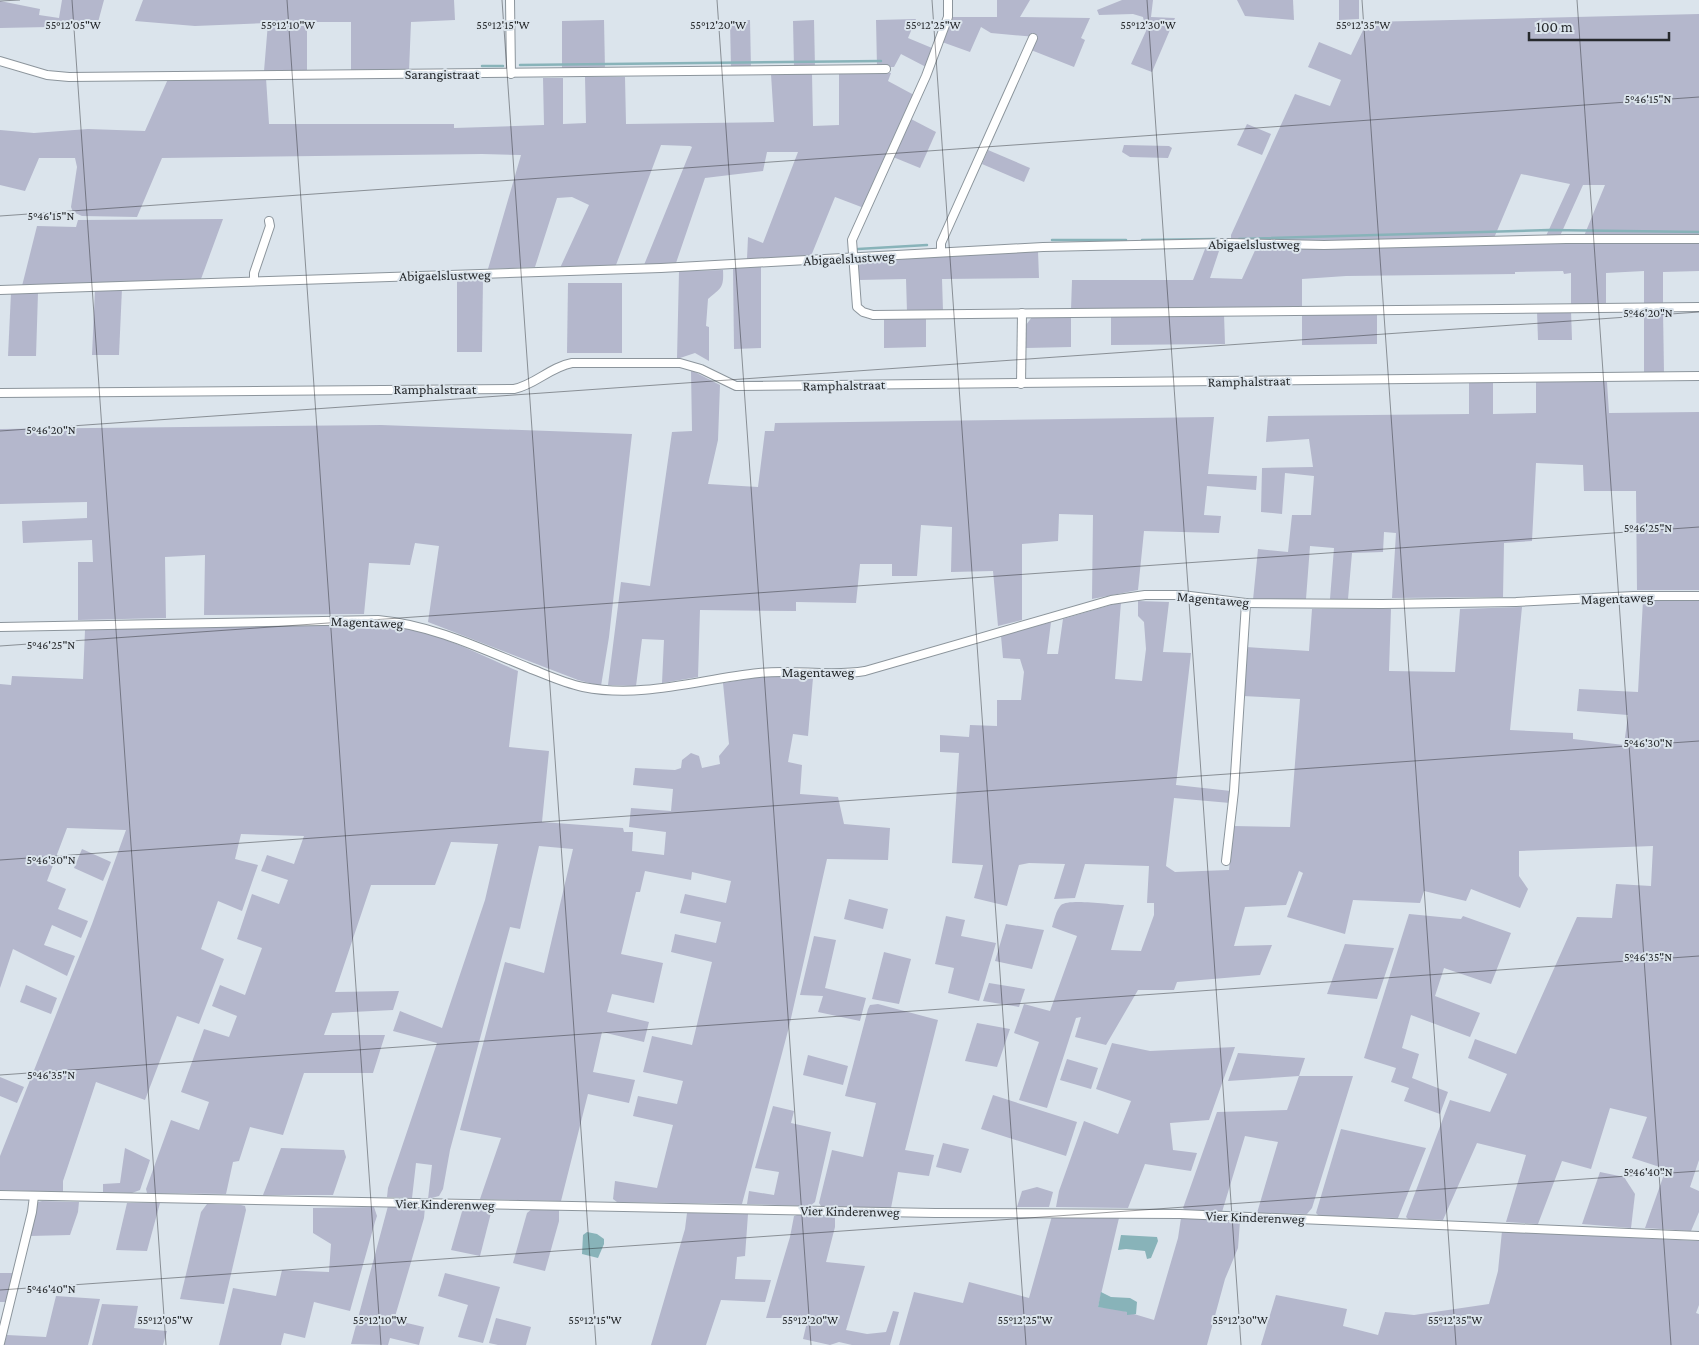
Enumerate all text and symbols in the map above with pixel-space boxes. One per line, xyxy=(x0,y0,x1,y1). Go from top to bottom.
scale bar xyxy=(1529,10,1669,42)
text: 55°12'05"W xyxy=(45,18,101,32)
text: 55°12'10"W xyxy=(261,18,315,32)
text: 55°12'15"W xyxy=(476,18,530,32)
text: 55°12'20"W xyxy=(690,18,746,32)
text: 55°12'25"W xyxy=(906,18,960,32)
text: 55°12'30"W xyxy=(1120,18,1176,32)
text: 55°12'35"W xyxy=(1336,18,1390,32)
text: 100 m xyxy=(1536,19,1573,35)
street label: Sarangistraat xyxy=(405,66,480,82)
text: 5°46'15"N xyxy=(1625,92,1672,106)
text: 5°46'15"N xyxy=(28,209,75,223)
street label: Abigaelslustweg xyxy=(1208,236,1300,252)
street label: Abigaelslustweg xyxy=(803,248,895,268)
street label: Abigaelslustweg xyxy=(399,266,491,284)
text: 5°46'20"N xyxy=(1623,306,1673,320)
street label: Ramphalstraat xyxy=(1207,372,1291,390)
street label: Ramphalstraat xyxy=(802,376,886,394)
street label: Ramphalstraat xyxy=(394,381,477,397)
text: 5°46'20"N xyxy=(26,423,76,437)
text: 5°46'25"N xyxy=(1624,521,1672,535)
street label: Magentaweg xyxy=(1176,588,1250,610)
street label: Magentaweg xyxy=(1580,589,1654,607)
street label: Magentaweg xyxy=(330,613,404,631)
text: 5°46'25"N xyxy=(27,638,75,652)
street label: Magentaweg xyxy=(782,664,855,680)
text: 5°46'30"N xyxy=(1623,736,1673,750)
text: 5°46'30"N xyxy=(26,853,76,867)
text: 5°46'35"N xyxy=(1624,950,1672,964)
text: 5°46'35"N xyxy=(27,1068,75,1082)
text: 5°46'40"N xyxy=(1623,1165,1673,1179)
street label: Vier Kinderenweg xyxy=(395,1195,495,1213)
street label: Vier Kinderenweg xyxy=(800,1202,900,1220)
street label: Vier Kinderenweg xyxy=(1205,1207,1305,1227)
text: 5°46'40"N xyxy=(26,1282,76,1296)
text: 55°12'05"W xyxy=(137,1313,193,1327)
text: 55°12'10"W xyxy=(353,1313,407,1327)
text: 55°12'15"W xyxy=(568,1313,622,1327)
text: 55°12'20"W xyxy=(782,1313,838,1327)
text: 55°12'25"W xyxy=(998,1313,1052,1327)
text: 55°12'30"W xyxy=(1212,1313,1268,1327)
text: 55°12'35"W xyxy=(1428,1313,1482,1327)

